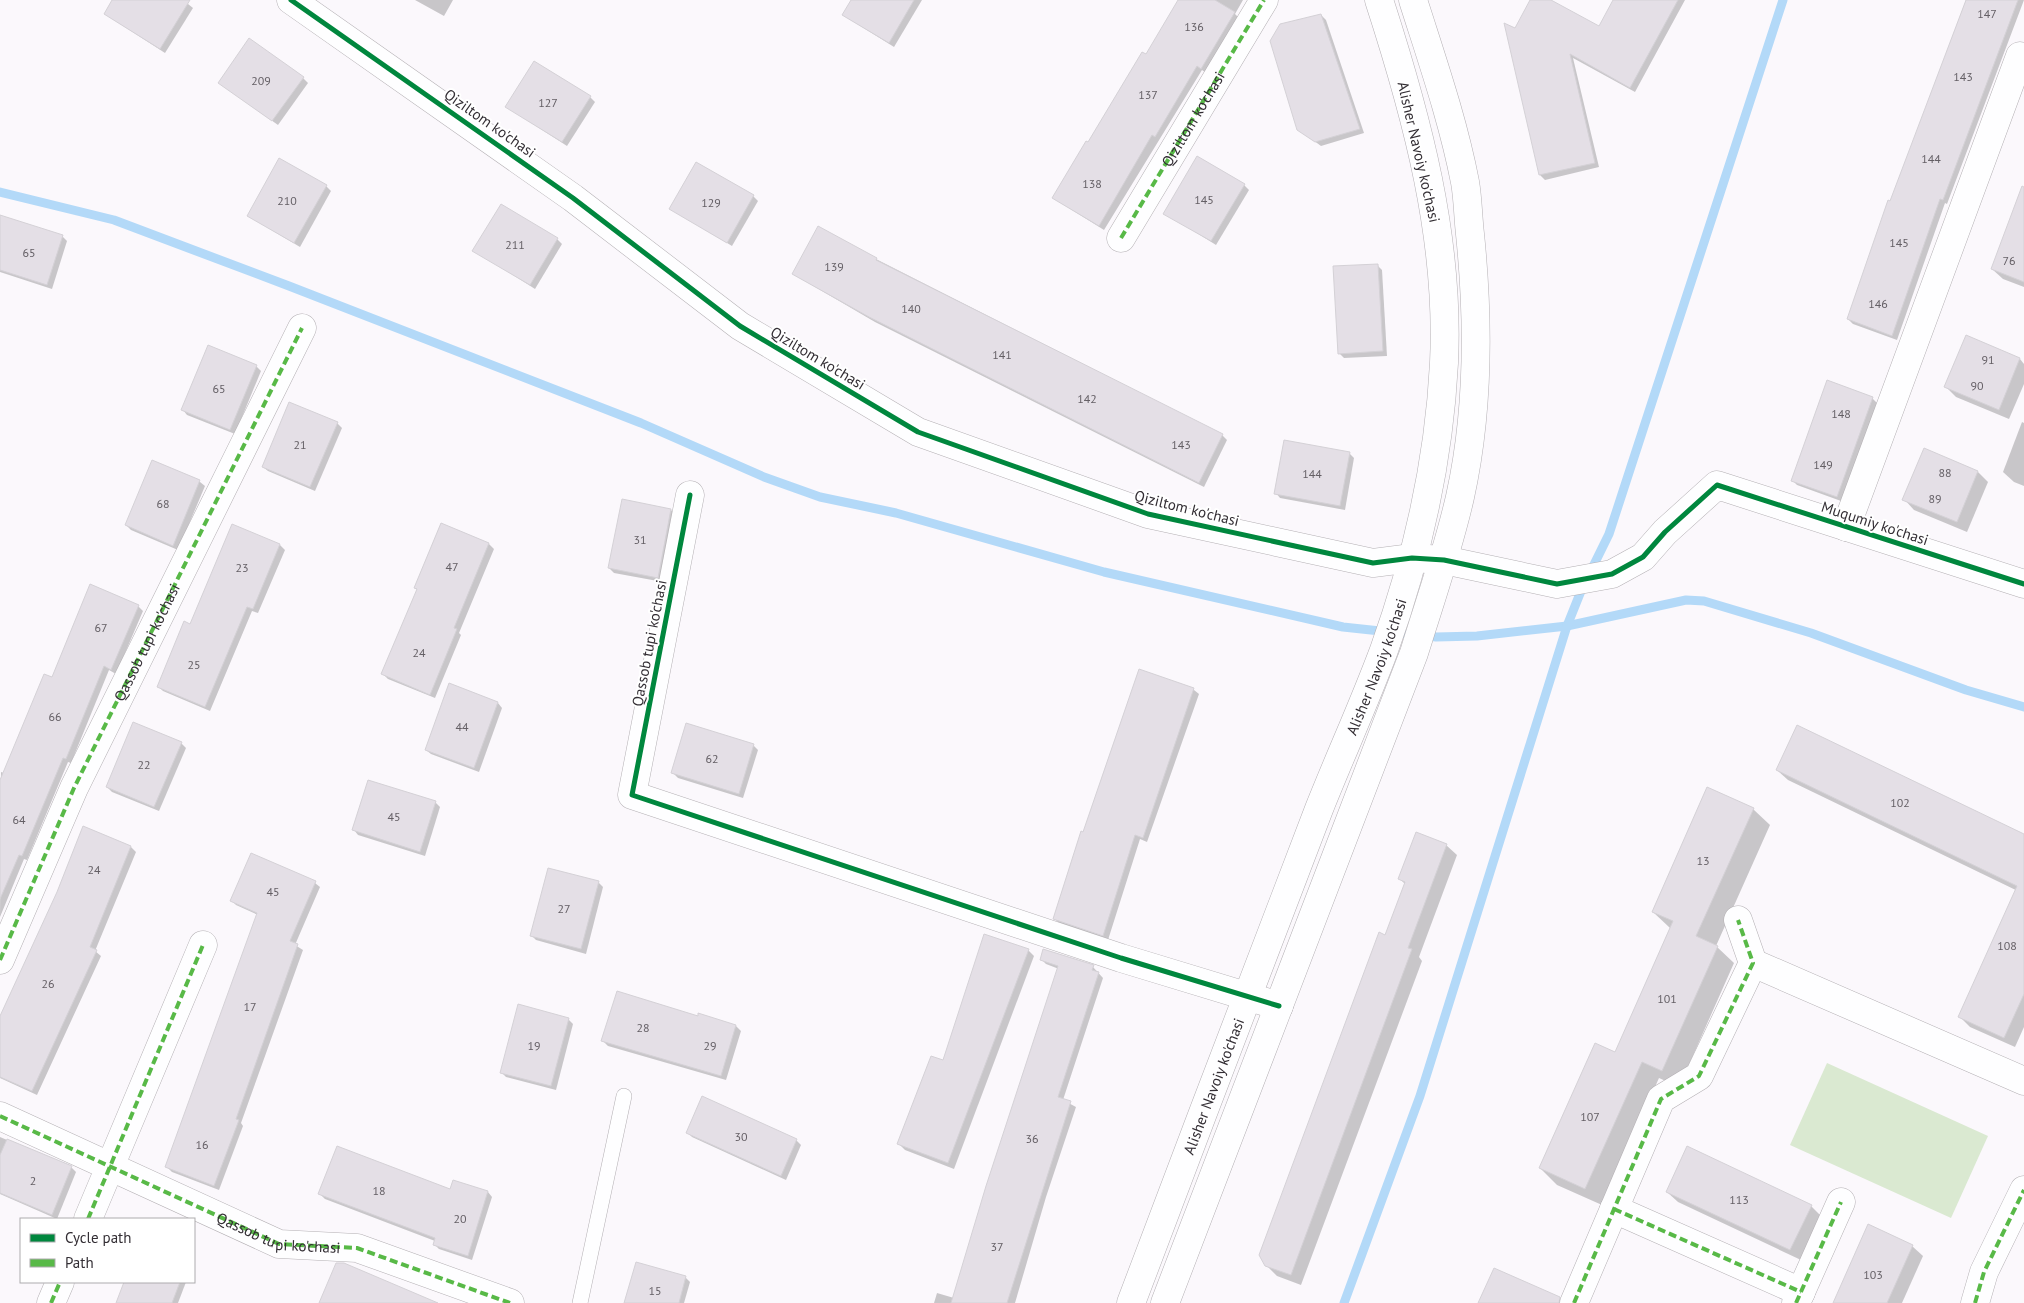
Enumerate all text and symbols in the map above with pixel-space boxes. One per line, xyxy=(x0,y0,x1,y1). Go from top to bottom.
house number: 147 xyxy=(1977,6,1997,21)
house number: 136 xyxy=(1184,19,1204,34)
street label: Qiziltom ko'chasi xyxy=(1157,68,1228,170)
house number: 143 xyxy=(1953,69,1973,84)
house number: 209 xyxy=(251,73,271,88)
street label: Alisher Navoiy ko'chasi xyxy=(1394,80,1444,224)
street label: Qiziltom ko'chasi xyxy=(441,84,539,162)
house number: 137 xyxy=(1138,87,1158,102)
house number: 127 xyxy=(538,95,558,110)
house number: 144 xyxy=(1921,151,1941,166)
house number: 138 xyxy=(1082,176,1102,191)
house number: 145 xyxy=(1194,192,1214,207)
house number: 210 xyxy=(277,193,297,208)
house number: 129 xyxy=(701,195,721,210)
house number: 145 xyxy=(1889,235,1909,250)
house number: 211 xyxy=(505,237,525,252)
house number: 65 xyxy=(22,245,36,260)
house number: 76 xyxy=(2002,253,2016,268)
house number: 139 xyxy=(824,259,844,274)
house number: 146 xyxy=(1868,296,1888,311)
house number: 140 xyxy=(901,301,921,316)
street label: Qiziltom ko'chasi xyxy=(767,322,869,394)
house number: 141 xyxy=(992,347,1012,362)
house number: 91 xyxy=(1981,352,1995,367)
house number: 90 xyxy=(1970,378,1984,393)
house number: 65 xyxy=(212,381,226,396)
house number: 142 xyxy=(1077,391,1097,406)
house number: 148 xyxy=(1831,406,1851,421)
house number: 21 xyxy=(293,437,307,452)
house number: 143 xyxy=(1171,437,1191,452)
house number: 149 xyxy=(1813,457,1833,472)
house number: 88 xyxy=(1938,465,1952,480)
house number: 144 xyxy=(1302,466,1322,481)
street label: Qiziltom ko'chasi xyxy=(1133,486,1241,530)
house number: 89 xyxy=(1928,491,1942,506)
house number: 68 xyxy=(156,496,170,511)
street label: Muqumiy ko'chasi xyxy=(1819,497,1931,549)
house number: 31 xyxy=(633,532,647,547)
house number: 47 xyxy=(445,559,459,574)
house number: 23 xyxy=(235,560,249,575)
street label: Qassob tupi ko'chasi xyxy=(627,578,671,708)
street label: Qassob tupi ko'chasi xyxy=(109,580,183,704)
street label: Alisher Navoiy ko'chasi xyxy=(1341,596,1410,738)
house number: 67 xyxy=(94,620,108,635)
house number: 24 xyxy=(412,645,426,660)
house number: 25 xyxy=(187,657,201,672)
house number: 66 xyxy=(48,709,62,724)
house number: 44 xyxy=(455,719,469,734)
house number: 62 xyxy=(705,751,719,766)
house number: 22 xyxy=(137,757,151,772)
house number: 102 xyxy=(1890,795,1910,810)
house number: 45 xyxy=(387,809,401,824)
house number: 64 xyxy=(12,812,26,827)
house number: 13 xyxy=(1696,853,1710,868)
house number: 24 xyxy=(87,862,101,877)
house number: 45 xyxy=(266,884,280,899)
house number: 27 xyxy=(557,901,571,916)
house number: 108 xyxy=(1997,938,2017,953)
house number: 26 xyxy=(41,976,55,991)
house number: 101 xyxy=(1657,991,1677,1006)
house number: 17 xyxy=(243,999,257,1014)
street label: Alisher Navoiy ko'chasi xyxy=(1179,1015,1248,1157)
house number: 28 xyxy=(636,1020,650,1035)
house number: 19 xyxy=(527,1038,541,1053)
house number: 29 xyxy=(703,1038,717,1053)
house number: 107 xyxy=(1580,1109,1600,1124)
house number: 30 xyxy=(734,1129,748,1144)
house number: 36 xyxy=(1025,1131,1039,1146)
house number: 16 xyxy=(195,1137,209,1152)
house number: 2 xyxy=(30,1173,36,1188)
house number: 18 xyxy=(372,1183,386,1198)
house number: 113 xyxy=(1729,1192,1749,1207)
street label: Qassob tupi ko'chasi xyxy=(214,1207,341,1257)
house number: 20 xyxy=(453,1211,467,1226)
legend xyxy=(20,1218,195,1283)
text: Cycle path xyxy=(65,1228,131,1247)
house number: 37 xyxy=(990,1239,1004,1254)
text: Path xyxy=(65,1253,94,1272)
house number: 103 xyxy=(1863,1267,1883,1282)
house number: 15 xyxy=(648,1283,662,1298)

